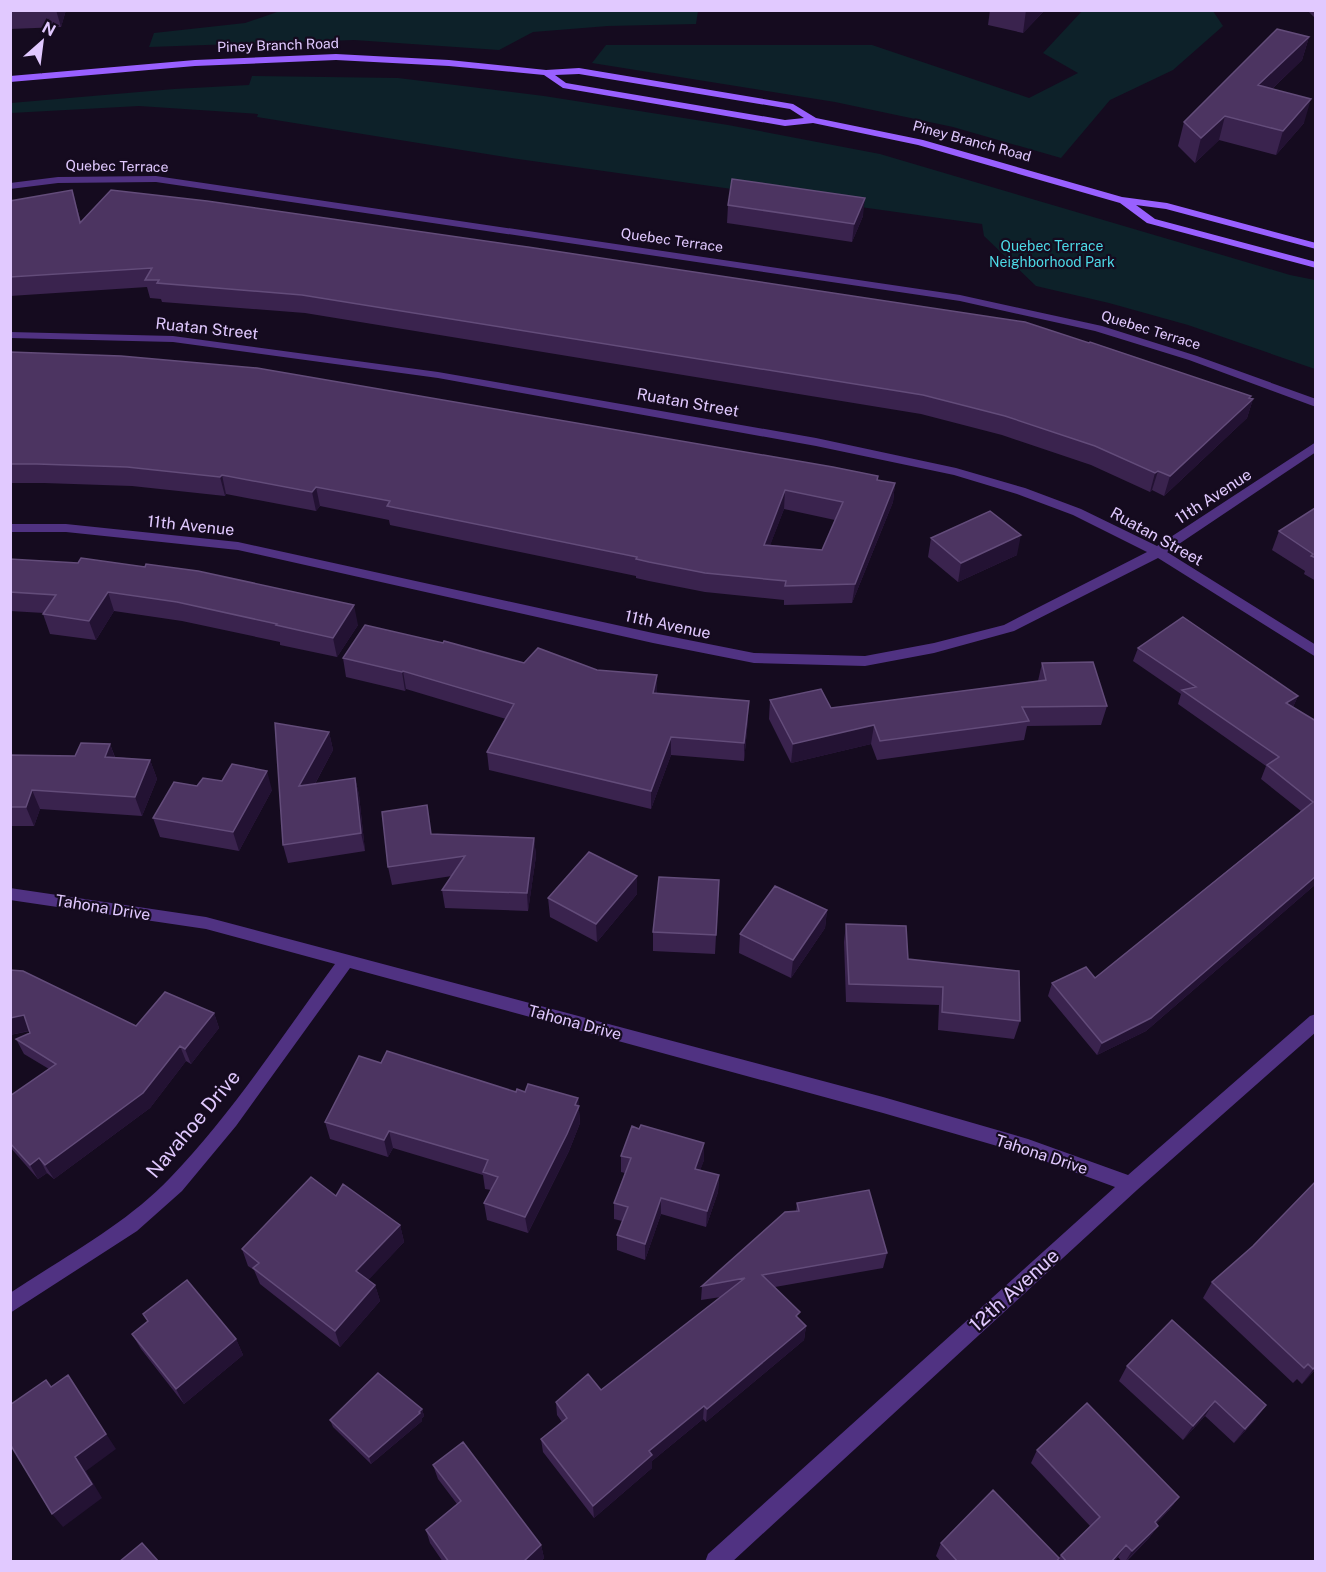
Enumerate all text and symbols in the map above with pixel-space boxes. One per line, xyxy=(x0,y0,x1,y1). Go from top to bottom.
north arrow xyxy=(12,12,72,72)
text: N xyxy=(39,18,59,41)
street label: Piney Branch Road xyxy=(217,35,339,55)
street label: Piney Branch Road xyxy=(911,118,1033,164)
street label: Quebec Terrace xyxy=(65,157,169,175)
street label: Quebec Terrace xyxy=(620,225,724,255)
park label: Quebec Terrace Neighborhood Park xyxy=(989,238,1115,270)
street label: Quebec Terrace xyxy=(1099,307,1203,353)
street label: Ruatan Street xyxy=(155,314,259,343)
street label: Ruatan Street xyxy=(635,384,740,421)
street label: 11th Avenue xyxy=(1171,465,1255,528)
street label: Ruatan Street xyxy=(1107,503,1207,570)
street label: 11th Avenue xyxy=(147,511,235,540)
street label: 11th Avenue xyxy=(623,606,713,643)
street label: Tahona Drive xyxy=(54,891,152,924)
street label: Tahona Drive xyxy=(526,1001,624,1044)
street label: Navahoe Drive xyxy=(141,1065,245,1183)
street label: Tahona Drive xyxy=(993,1131,1090,1178)
street label: 12th Avenue xyxy=(964,1243,1064,1337)

